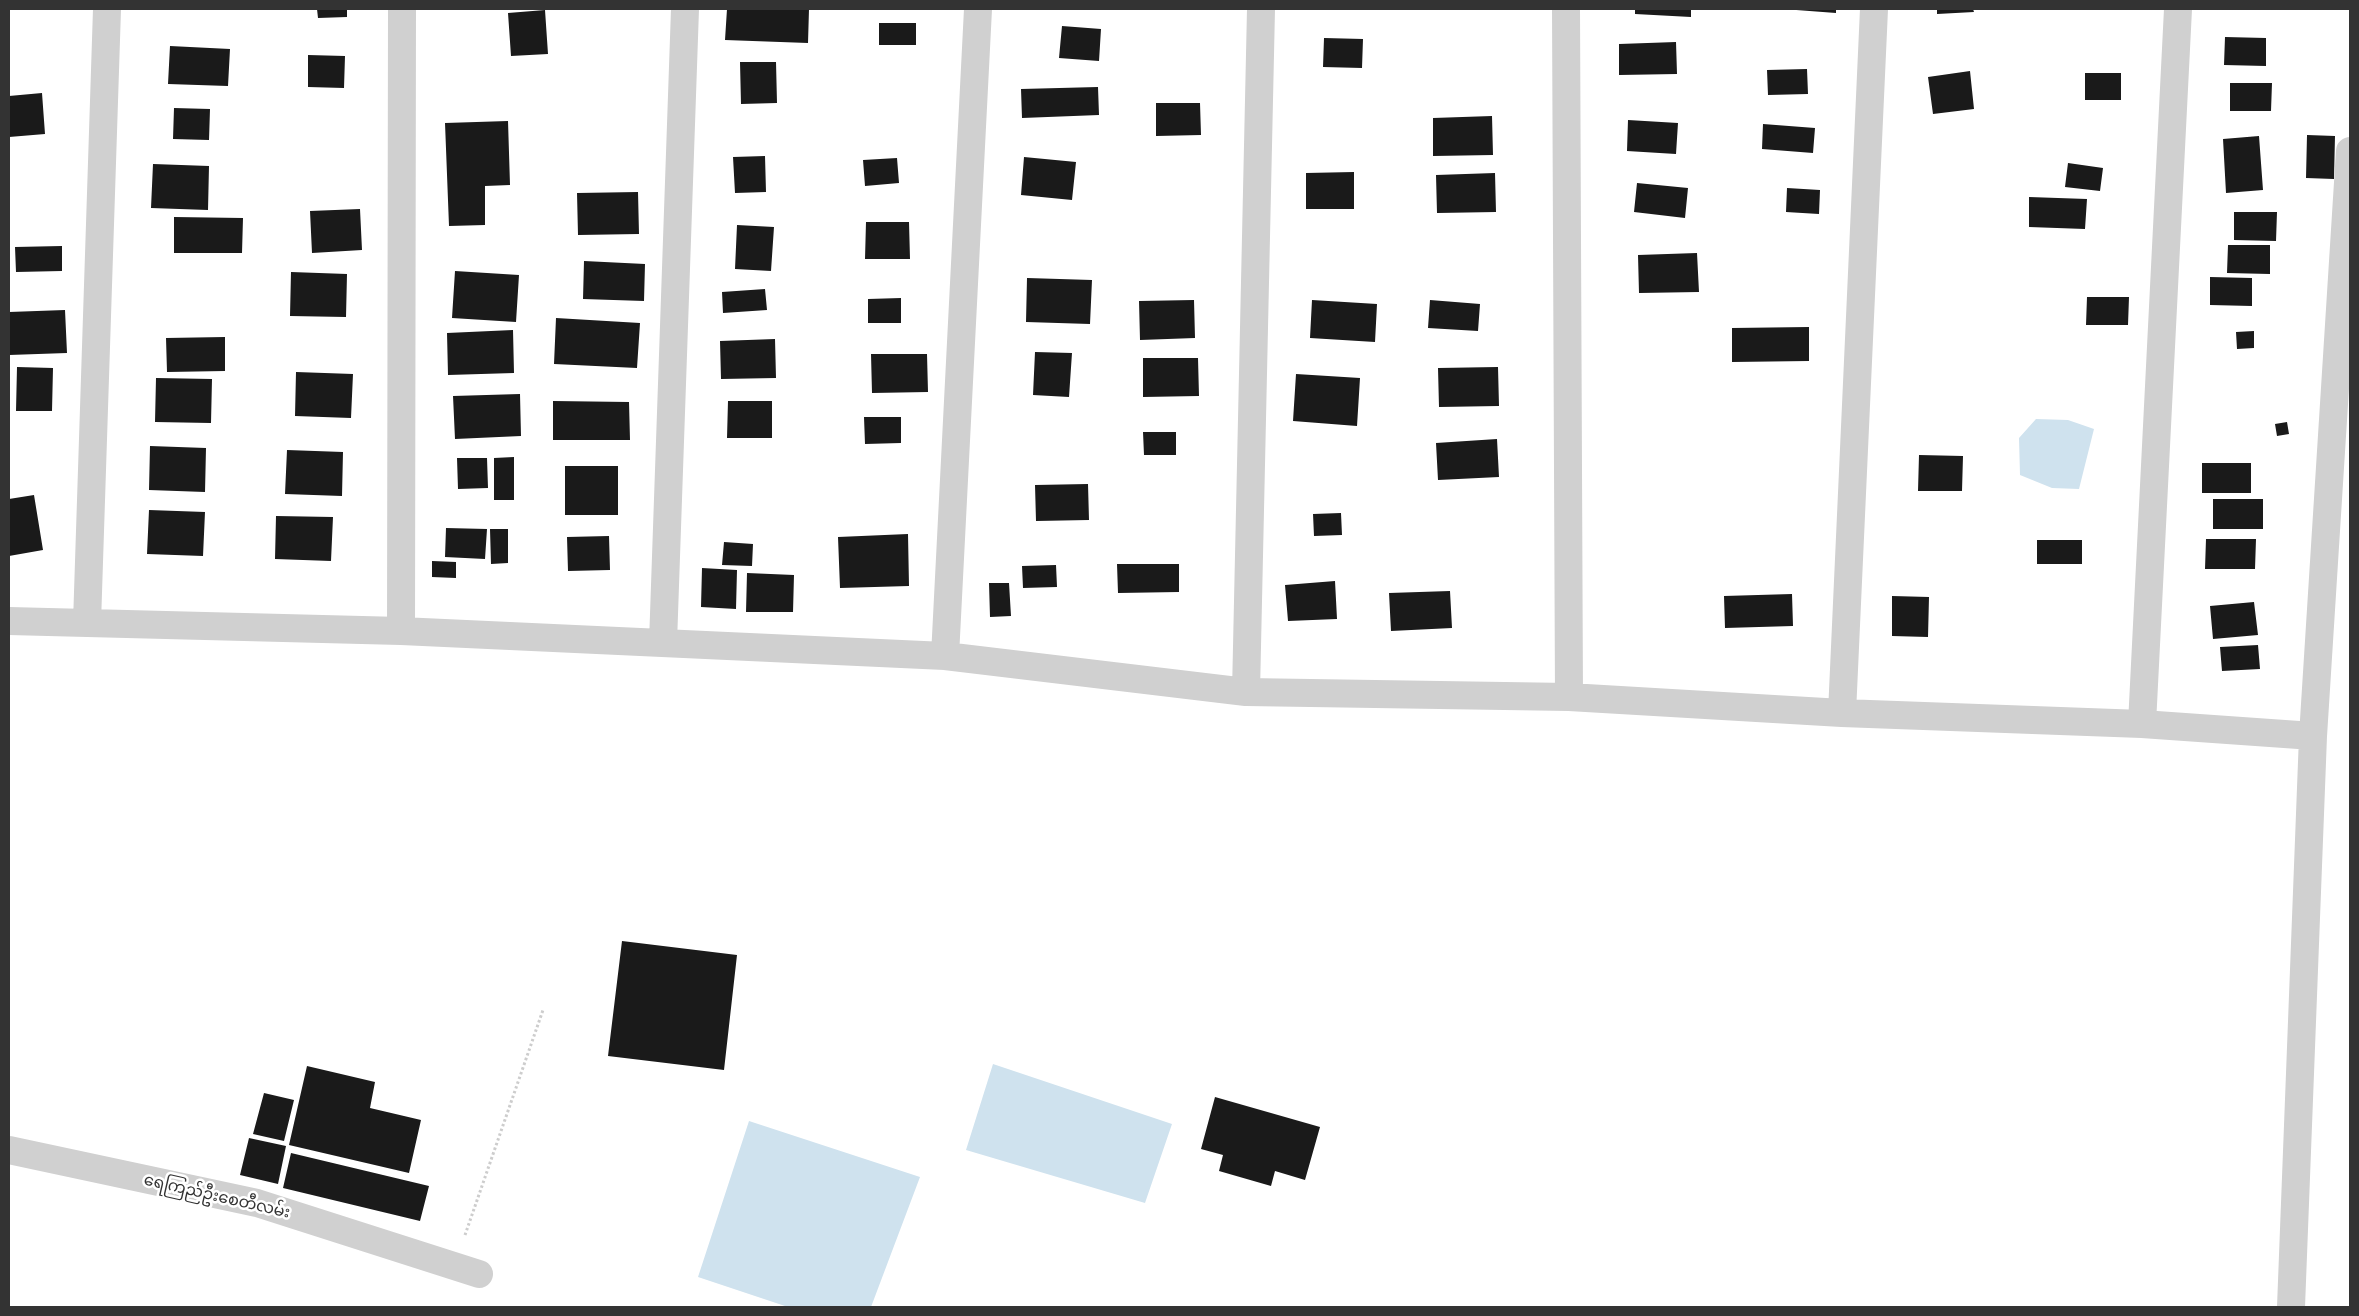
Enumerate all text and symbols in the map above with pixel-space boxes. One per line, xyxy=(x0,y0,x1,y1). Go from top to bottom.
street label: ရေကြည်ဦးစေတီလမ်း xyxy=(142,1170,292,1222)

